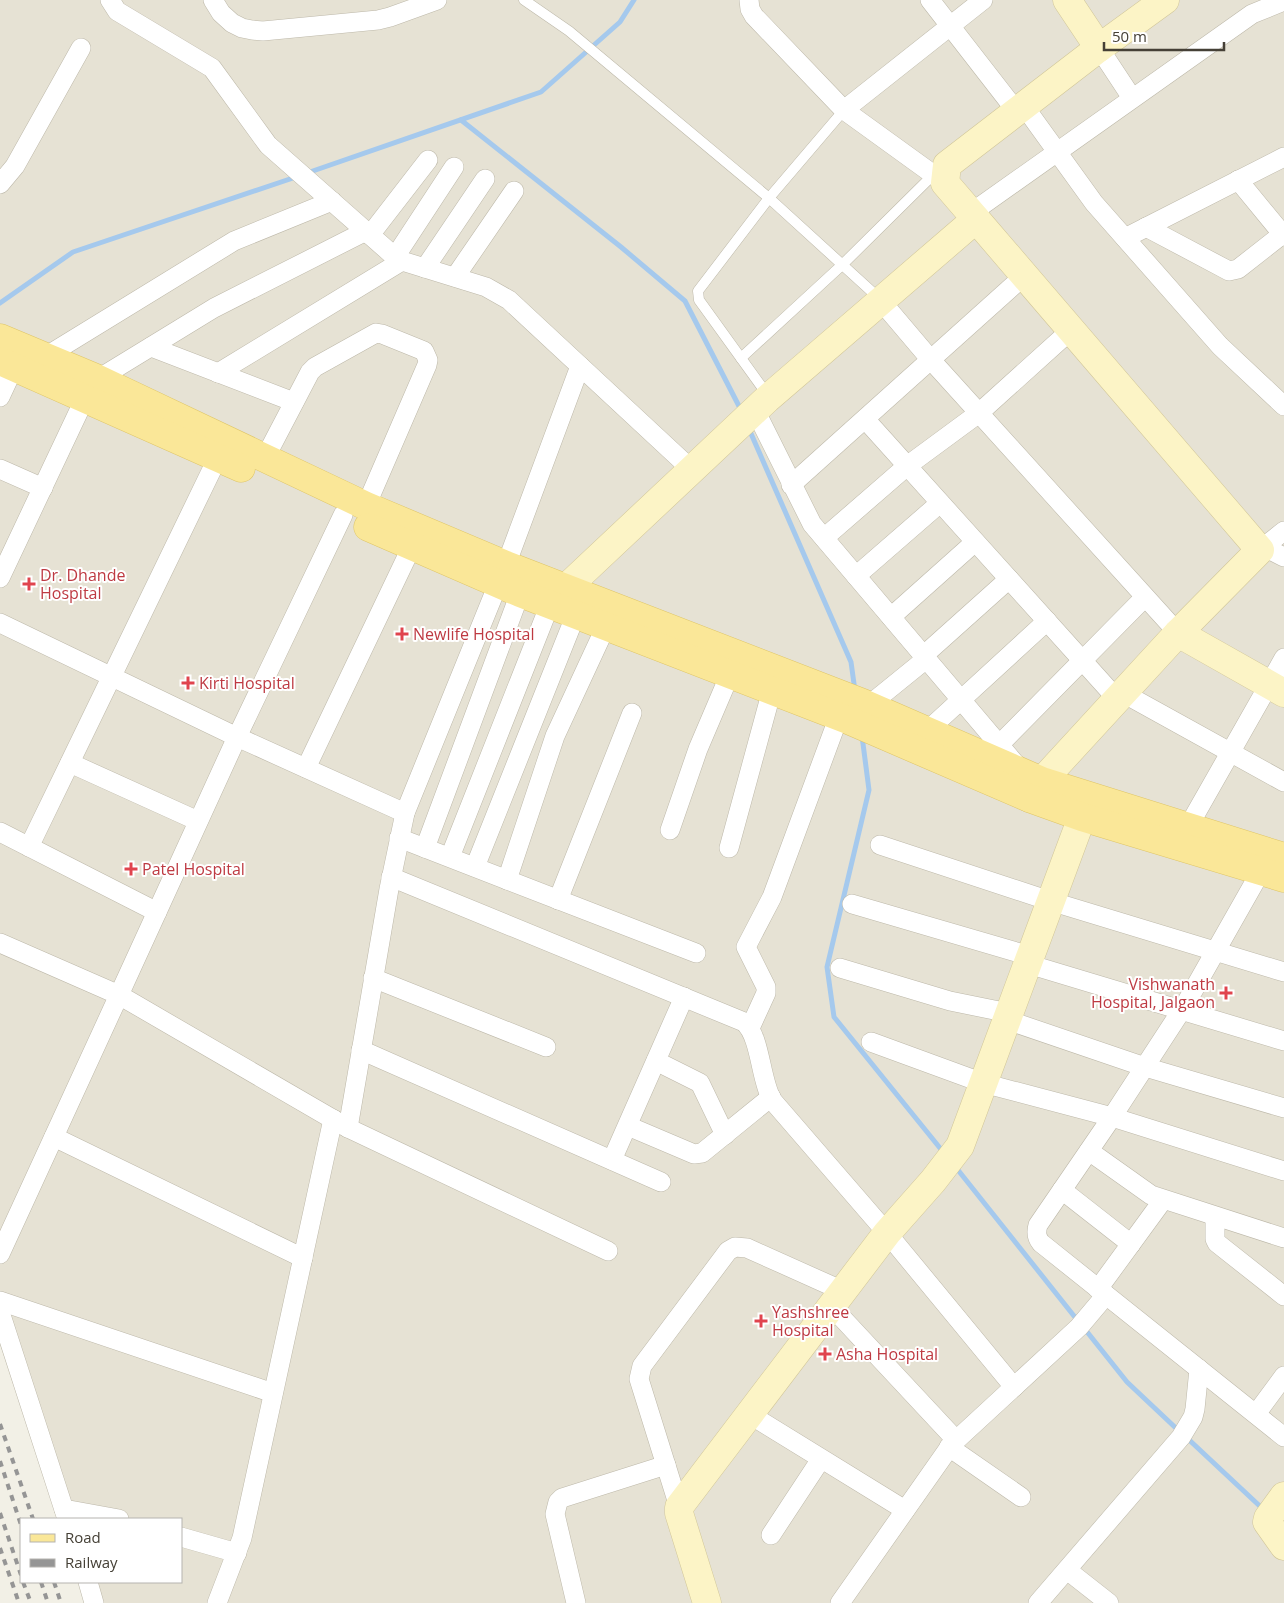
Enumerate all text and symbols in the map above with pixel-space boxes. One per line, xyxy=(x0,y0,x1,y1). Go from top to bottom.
scale bar xyxy=(1104,20,1224,52)
text: 50 m xyxy=(1112,26,1147,46)
place label: Dr. Dhande Hospital xyxy=(40,564,125,604)
marker: Dr. Dhande Hospital xyxy=(22,577,36,591)
place label: Newlife Hospital xyxy=(413,623,535,645)
marker: Newlife Hospital xyxy=(395,627,409,641)
place label: Kirti Hospital xyxy=(199,672,295,694)
marker: Kirti Hospital xyxy=(181,676,195,690)
place label: Patel Hospital xyxy=(142,858,245,880)
marker: Patel Hospital xyxy=(124,862,138,876)
place label: Vishwanath Hospital, Jalgaon xyxy=(1091,973,1215,1013)
marker: Vishwanath Hospital, Jalgaon xyxy=(1219,986,1233,1000)
place label: Yashshree Hospital xyxy=(772,1301,849,1341)
marker: Yashshree Hospital xyxy=(754,1314,768,1328)
place label: Asha Hospital xyxy=(836,1343,938,1365)
marker: Asha Hospital xyxy=(818,1347,832,1361)
legend xyxy=(20,1518,182,1583)
text: Road xyxy=(65,1527,101,1547)
text: Railway xyxy=(65,1552,118,1572)

